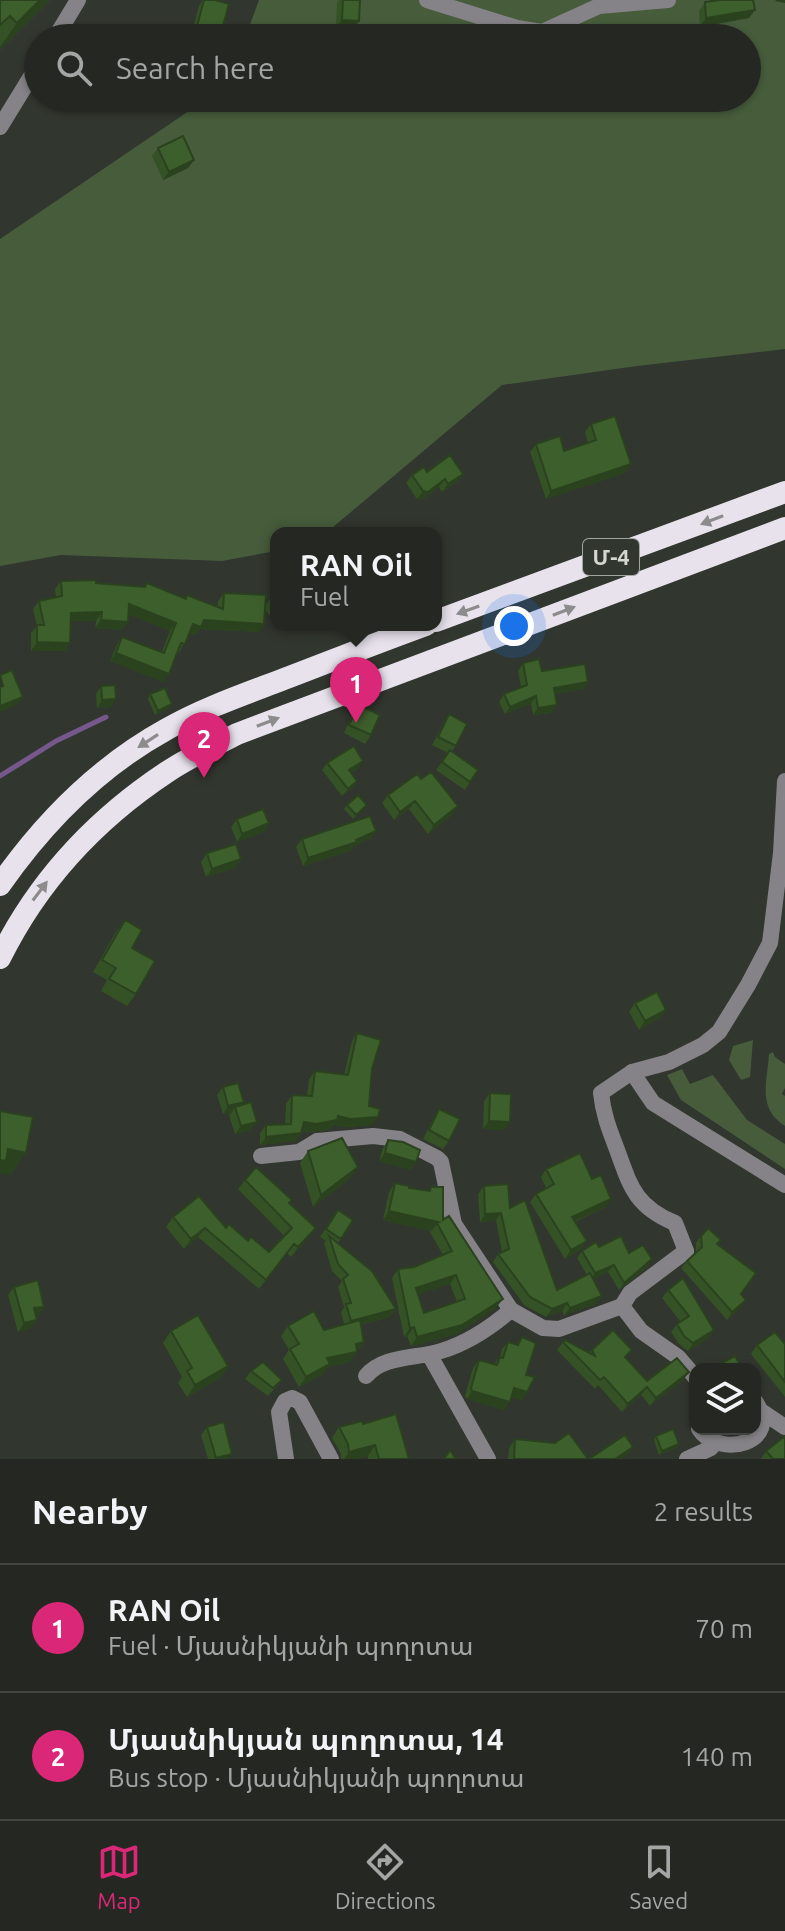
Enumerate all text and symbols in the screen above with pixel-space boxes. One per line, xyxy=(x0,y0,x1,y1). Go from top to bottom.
search box xyxy=(24,24,761,112)
icon: search xyxy=(52,46,96,90)
text: Search here xyxy=(116,51,275,85)
one-way arrow xyxy=(700,514,724,527)
popup xyxy=(270,527,442,631)
road number: Մ-4 xyxy=(583,539,639,575)
text: RAN Oil xyxy=(300,548,412,582)
text: Fuel xyxy=(300,582,349,611)
one-way arrow xyxy=(456,604,480,616)
one-way arrow xyxy=(552,604,576,617)
your location xyxy=(494,606,534,646)
pin: 1 xyxy=(330,657,382,723)
pin: 2 xyxy=(178,712,230,778)
one-way arrow xyxy=(256,715,280,728)
one-way arrow xyxy=(137,733,159,748)
one-way arrow xyxy=(32,881,48,901)
map controls xyxy=(689,1363,761,1435)
button: layers xyxy=(689,1363,761,1435)
text: Nearby xyxy=(32,1492,147,1530)
text: 2 results xyxy=(654,1497,753,1526)
text: RAN Oil xyxy=(108,1593,220,1627)
text: 1 xyxy=(51,1614,65,1643)
text: 70 m xyxy=(695,1614,753,1643)
text: Fuel · Մյասնիկյանի պողոտա xyxy=(108,1631,473,1660)
text: Մյասնիկյան պողոտա, 14 xyxy=(108,1722,504,1756)
text: 2 xyxy=(51,1742,65,1771)
text: 140 m xyxy=(681,1742,753,1771)
text: Bus stop · Մյասնիկյանի պողոտա xyxy=(108,1763,524,1792)
tab: Map xyxy=(97,1840,141,1913)
tab: Directions xyxy=(335,1840,436,1913)
tab: Saved xyxy=(629,1840,688,1913)

